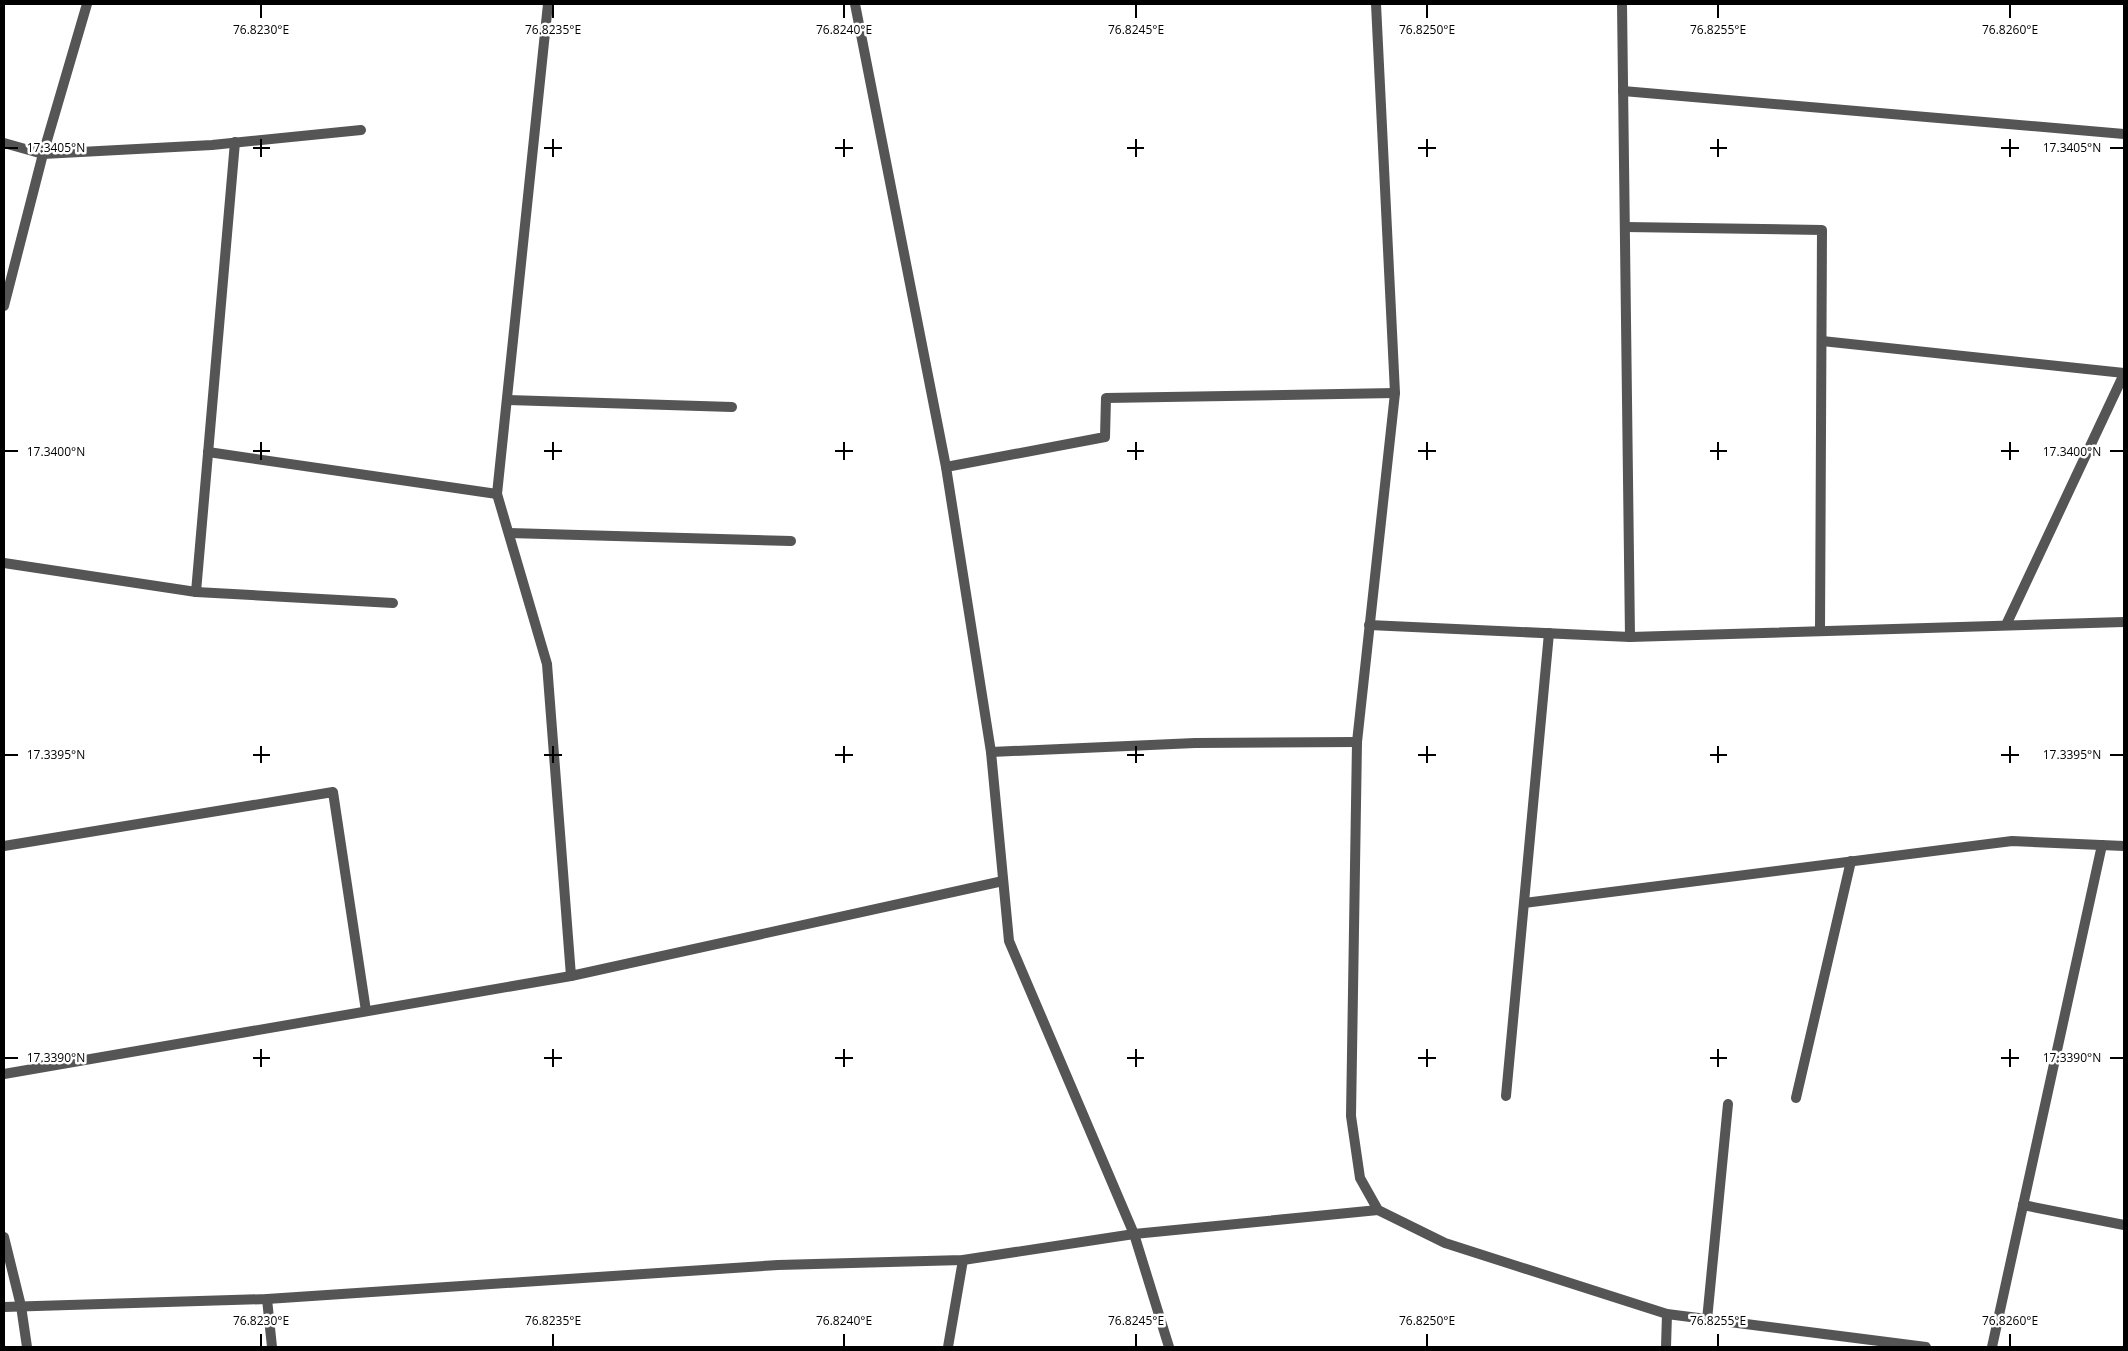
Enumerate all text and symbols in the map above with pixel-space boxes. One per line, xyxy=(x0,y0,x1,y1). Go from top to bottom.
text: 76.8230°E xyxy=(233,21,289,38)
text: 76.8235°E xyxy=(525,21,581,38)
text: 76.8240°E xyxy=(816,21,872,38)
text: 76.8245°E xyxy=(1108,21,1164,38)
text: 76.8250°E xyxy=(1399,21,1455,38)
text: 76.8255°E xyxy=(1690,21,1746,38)
text: 76.8260°E xyxy=(1982,21,2038,38)
text: 17.3405°N xyxy=(27,139,85,156)
text: 17.3405°N xyxy=(2043,139,2101,156)
text: 17.3400°N xyxy=(27,443,85,460)
text: 17.3400°N xyxy=(2043,443,2101,460)
text: 17.3395°N xyxy=(27,746,85,763)
text: 17.3395°N xyxy=(2043,746,2101,763)
text: 17.3390°N xyxy=(27,1049,85,1066)
text: 17.3390°N xyxy=(2043,1049,2101,1066)
text: 76.8230°E xyxy=(233,1312,289,1329)
text: 76.8235°E xyxy=(525,1312,581,1329)
text: 76.8240°E xyxy=(816,1312,872,1329)
text: 76.8245°E xyxy=(1108,1312,1164,1329)
text: 76.8250°E xyxy=(1399,1312,1455,1329)
text: 76.8255°E xyxy=(1690,1312,1746,1329)
text: 76.8260°E xyxy=(1982,1312,2038,1329)

